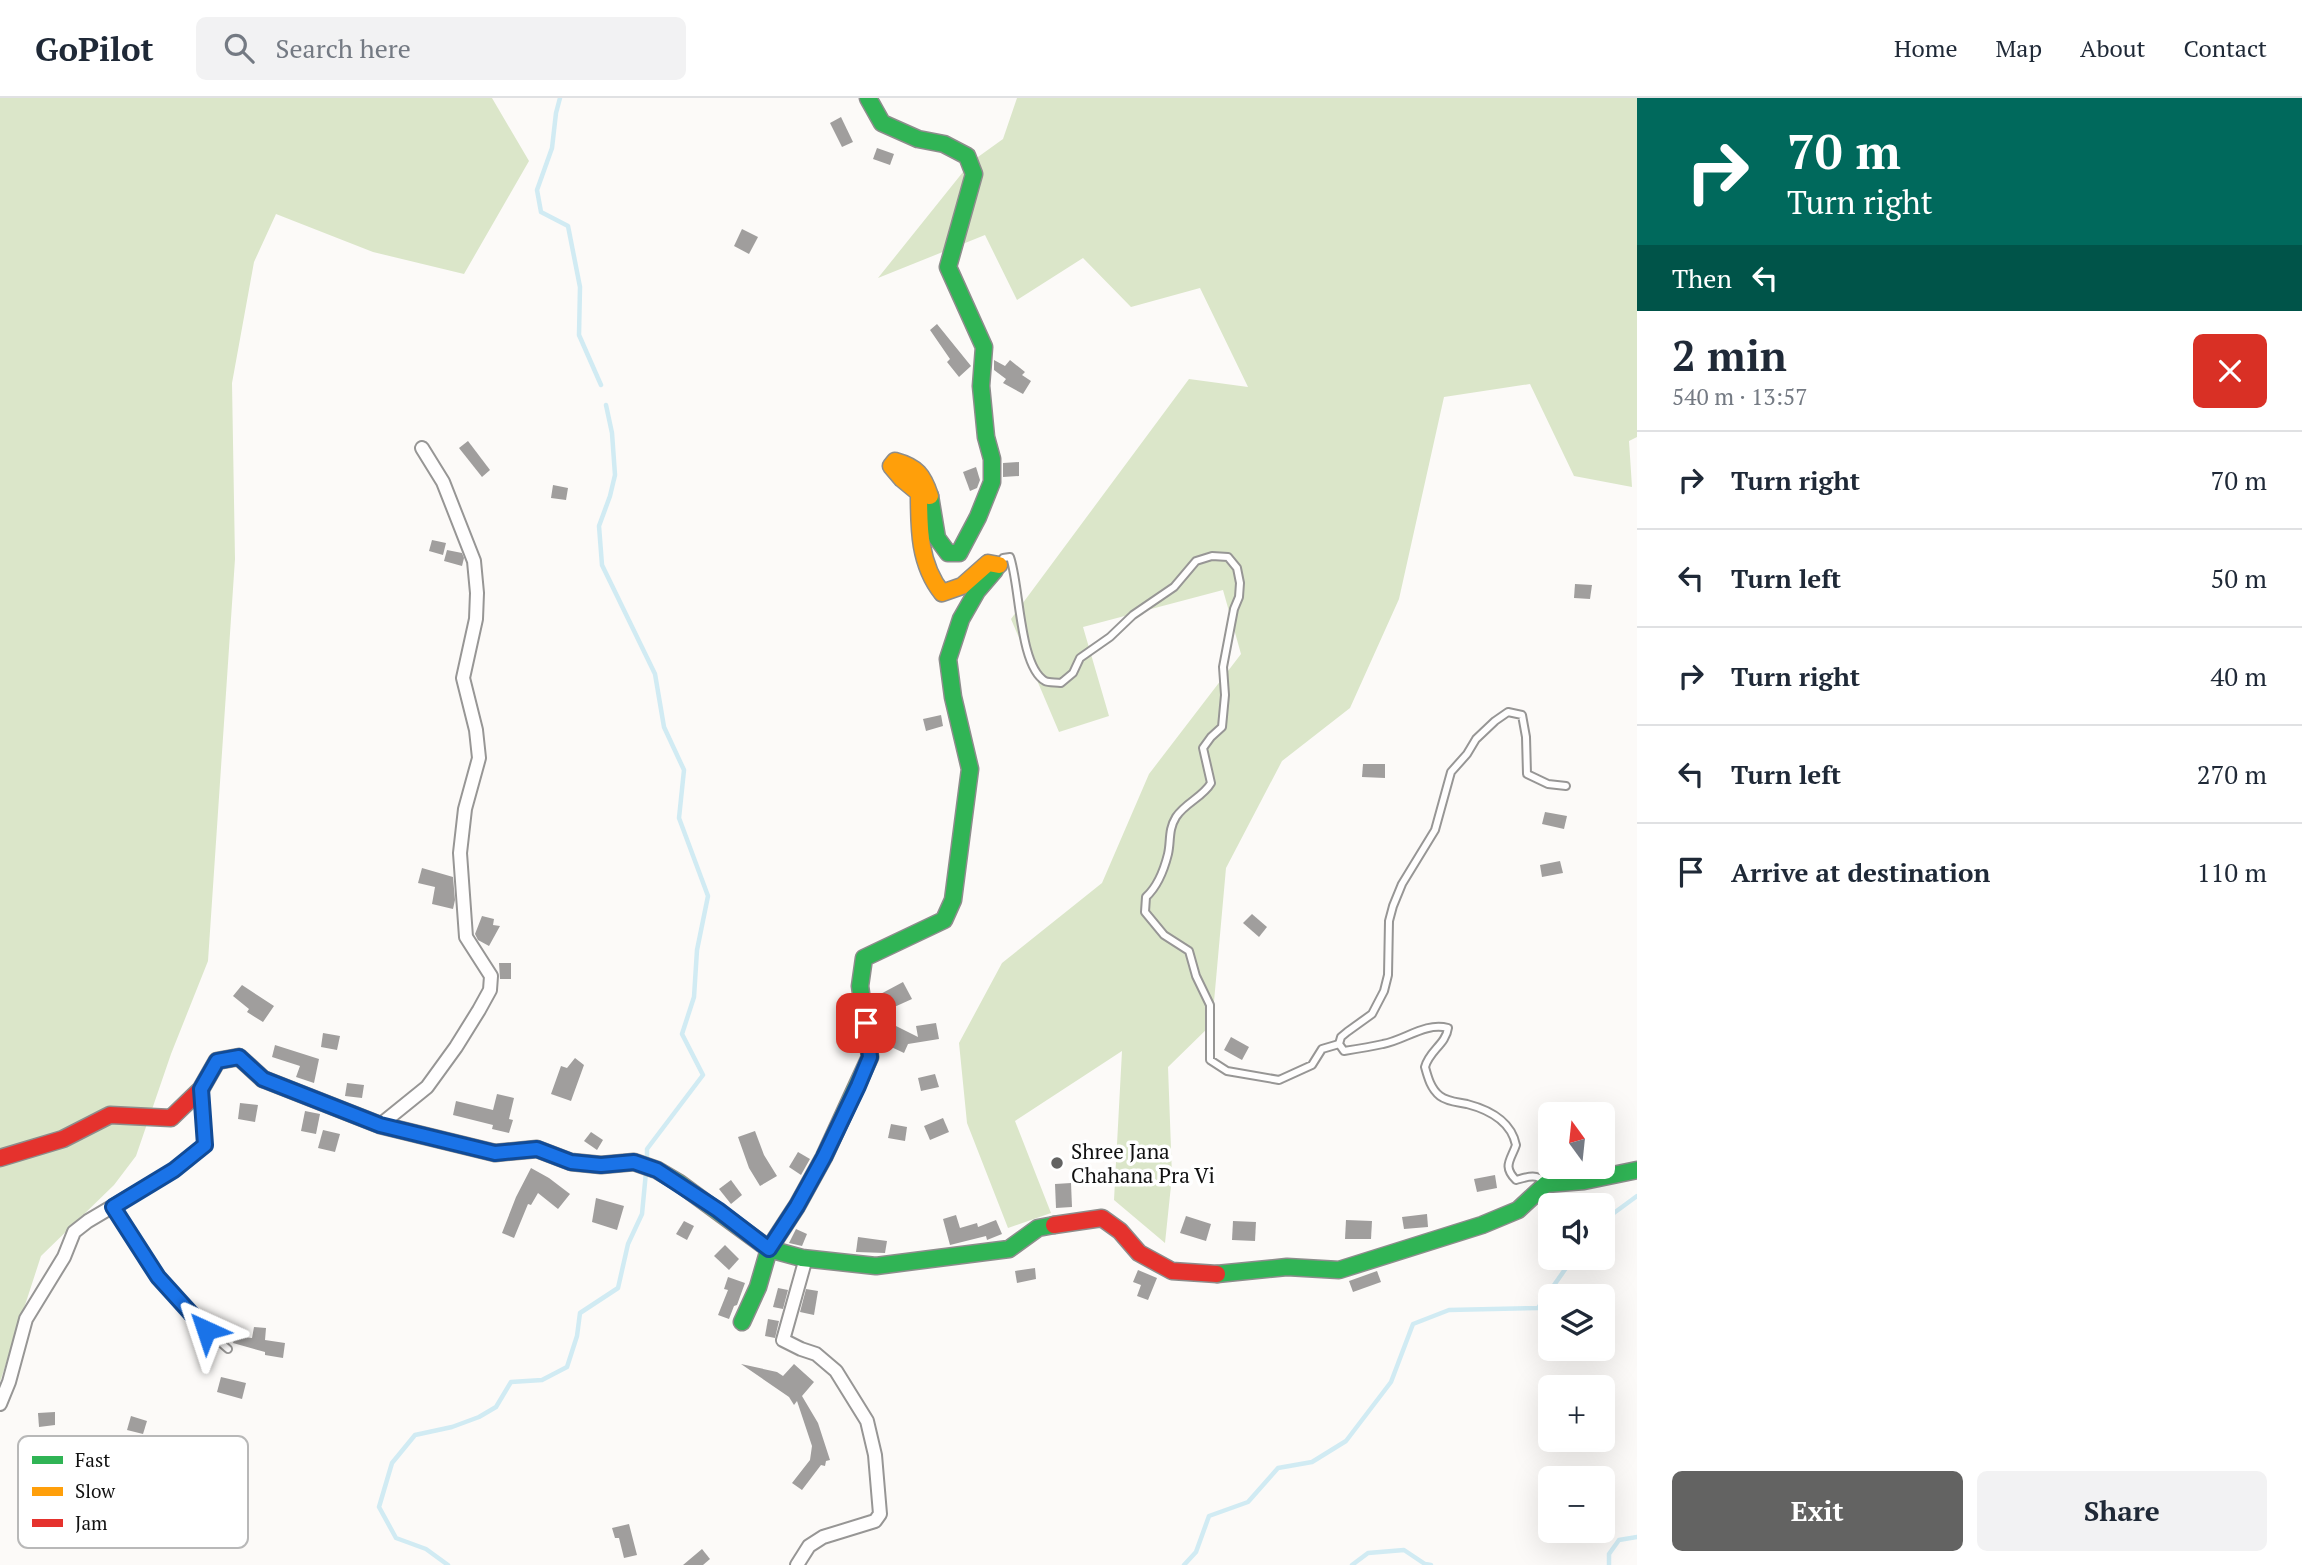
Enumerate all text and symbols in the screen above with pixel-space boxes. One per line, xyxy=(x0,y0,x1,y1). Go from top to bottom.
search box xyxy=(196,17,686,80)
text: GoPilot xyxy=(35,27,154,70)
icon: search xyxy=(220,29,258,67)
text: Search here xyxy=(276,31,411,65)
text: Home xyxy=(1894,32,1958,64)
text: Map xyxy=(1996,32,2042,64)
text: About xyxy=(2080,32,2146,64)
text: Contact xyxy=(2184,32,2267,64)
text: 70 m xyxy=(1787,118,1901,183)
icon: right xyxy=(1672,126,1763,217)
text: Turn right xyxy=(1787,181,1933,223)
icon: left xyxy=(1746,259,1784,297)
text: Then xyxy=(1672,261,1732,295)
text: 2 min xyxy=(1672,327,1787,383)
button: close xyxy=(2193,334,2267,408)
text: 540 m · 13:57 xyxy=(1672,381,1807,412)
icon: right xyxy=(1672,461,1710,499)
text: Turn right xyxy=(1731,463,1860,497)
text: 70 m xyxy=(2211,463,2267,497)
icon: left xyxy=(1672,559,1710,597)
text: Turn left xyxy=(1731,561,1841,595)
text: 50 m xyxy=(2211,561,2267,595)
icon: right xyxy=(1672,657,1710,695)
text: Turn right xyxy=(1731,659,1860,693)
text: 40 m xyxy=(2211,659,2267,693)
icon: left xyxy=(1672,755,1710,793)
text: Turn left xyxy=(1731,757,1841,791)
text: 270 m xyxy=(2197,757,2267,791)
icon: arrive xyxy=(1672,853,1710,891)
text: Arrive at destination xyxy=(1731,855,1990,889)
text: 110 m xyxy=(2197,855,2267,889)
pin xyxy=(836,993,896,1053)
icon: arrive xyxy=(847,1004,885,1042)
north arrow xyxy=(1538,1102,1615,1180)
map controls xyxy=(1538,1102,1615,1543)
place label: Shree Jana Chahana Pra Vi xyxy=(1071,1137,1215,1189)
marker: Shree Jana Chahana Pra Vi xyxy=(1049,1155,1065,1171)
button: sound xyxy=(1538,1193,1615,1270)
button: layers xyxy=(1538,1284,1615,1361)
position arrow xyxy=(169,1293,243,1367)
button: + xyxy=(1538,1375,1615,1452)
legend xyxy=(18,1436,248,1548)
text: Fast xyxy=(75,1447,110,1472)
button: − xyxy=(1538,1466,1615,1543)
button: Exit xyxy=(1672,1471,1963,1551)
button: Share xyxy=(1977,1471,2267,1551)
text: Slow xyxy=(75,1478,116,1503)
text: Jam xyxy=(75,1510,108,1535)

